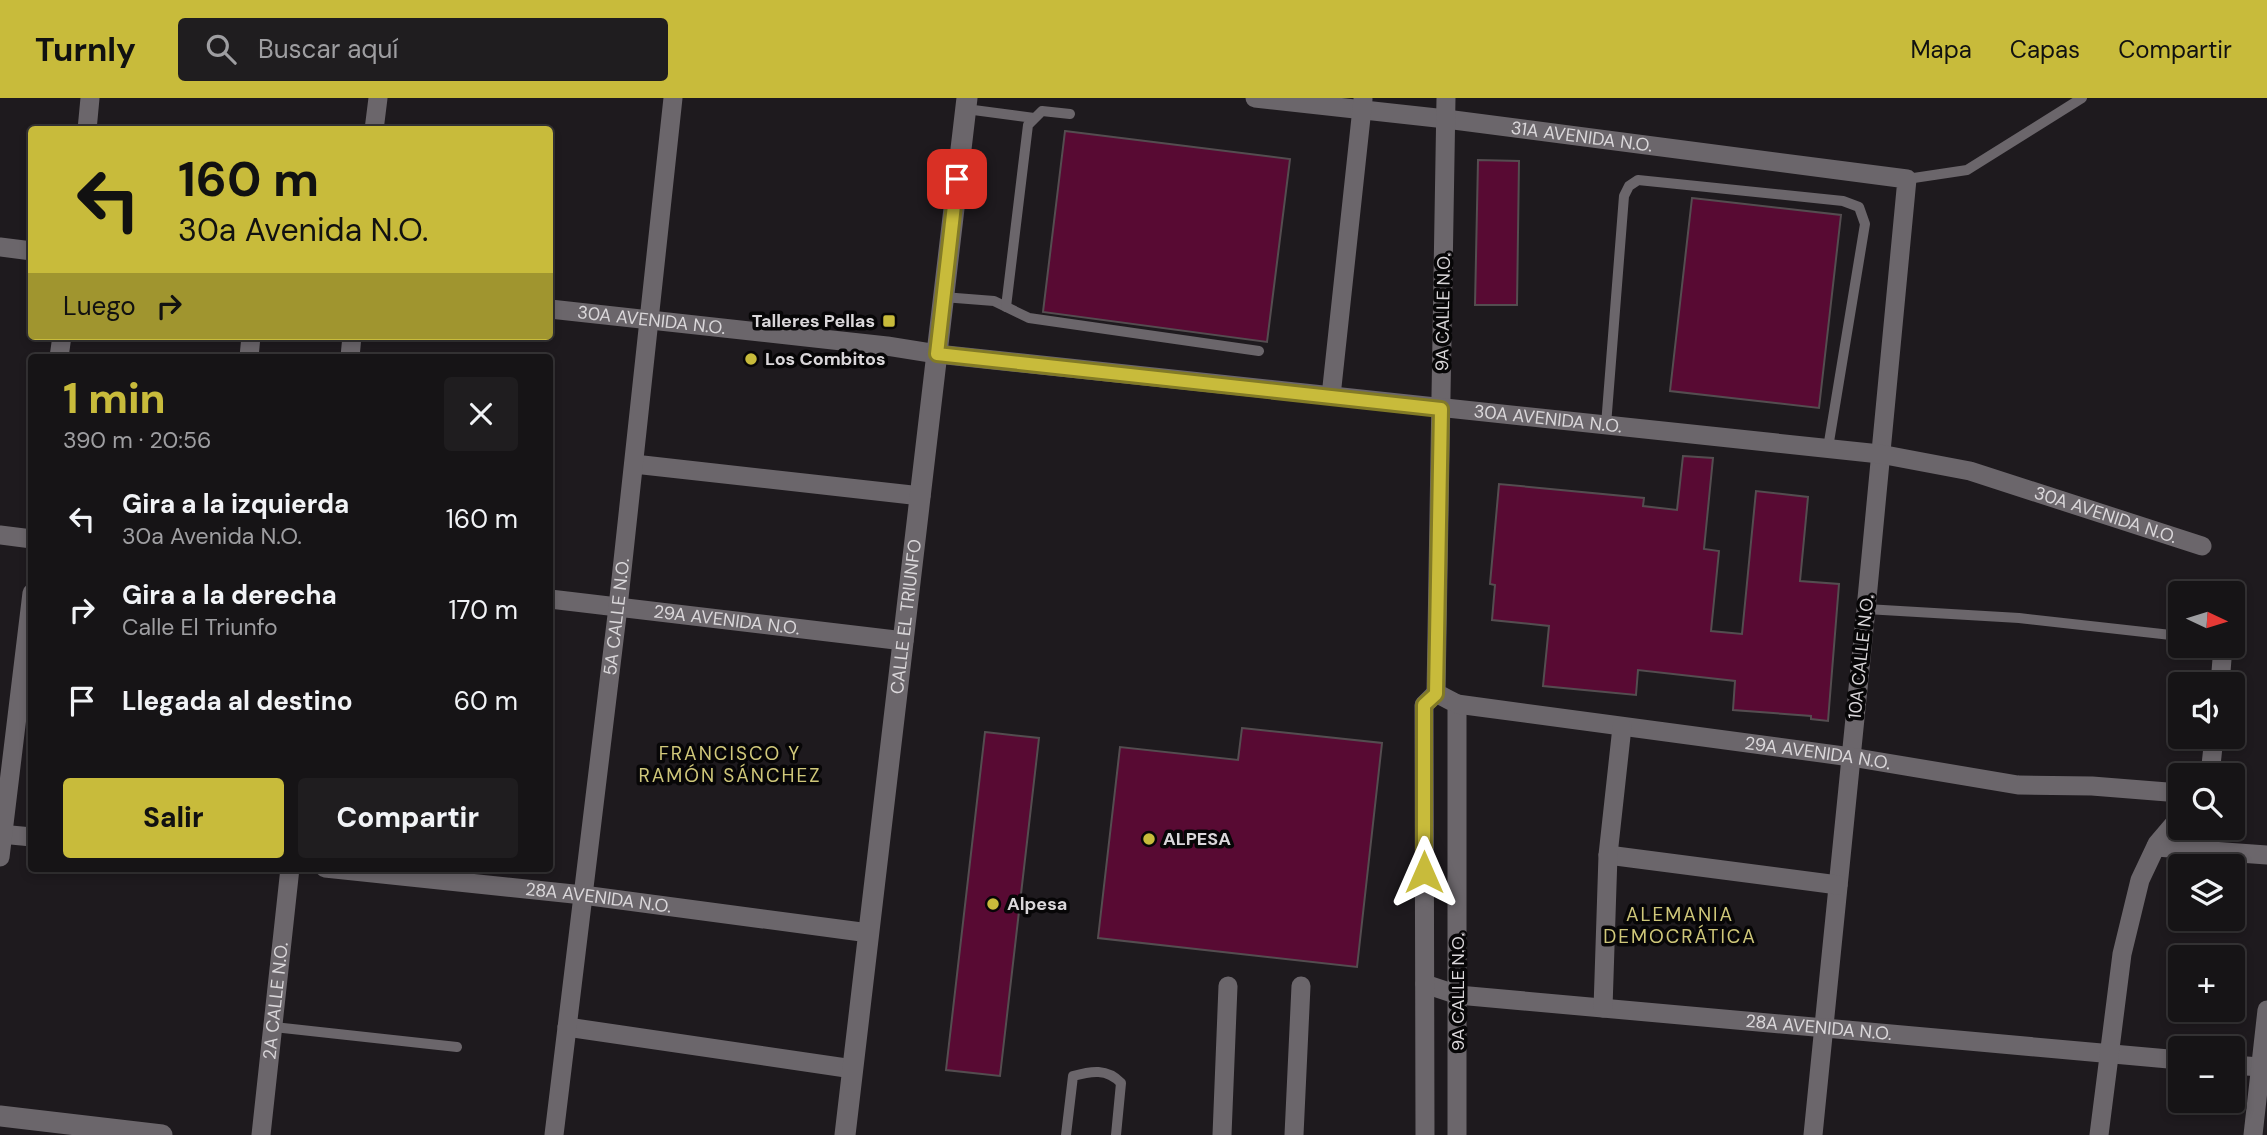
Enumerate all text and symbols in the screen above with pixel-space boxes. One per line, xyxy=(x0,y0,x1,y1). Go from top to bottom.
search box xyxy=(178,18,668,81)
text: Turnly xyxy=(35,28,136,71)
icon: search xyxy=(202,30,240,68)
text: Buscar aquí xyxy=(258,32,398,66)
text: Mapa xyxy=(1910,34,1972,65)
text: Capas xyxy=(2010,34,2080,65)
text: Compartir xyxy=(2118,34,2232,65)
street label: 31A AVENIDA N.O. xyxy=(1509,116,1654,158)
text: 160 m xyxy=(178,147,319,211)
pin xyxy=(927,149,987,209)
icon: left xyxy=(63,154,154,245)
icon: arrive xyxy=(938,160,976,198)
text: 30a Avenida N.O. xyxy=(178,209,428,251)
street label: 9A CALLE N.O. xyxy=(1430,253,1456,371)
icon: right xyxy=(150,287,188,325)
text: Luego xyxy=(63,289,136,323)
street label: 30A AVENIDA N.O. xyxy=(576,300,727,340)
place label: Talleres Pellas xyxy=(752,309,875,333)
marker: Talleres Pellas xyxy=(881,313,897,329)
place label: Los Combitos xyxy=(765,347,885,371)
marker: Los Combitos xyxy=(743,351,759,367)
text: 1 min xyxy=(63,371,166,426)
button: close xyxy=(444,377,518,451)
street label: 30A AVENIDA N.O. xyxy=(1473,399,1623,439)
text: 390 m · 20:56 xyxy=(63,425,211,455)
street label: 30A AVENIDA N.O. xyxy=(2031,481,2180,549)
text: Gira a la izquierda xyxy=(122,487,349,521)
icon: left xyxy=(63,500,101,538)
text: 160 m xyxy=(446,502,518,536)
text: 30a Avenida N.O. xyxy=(122,521,302,551)
street label: CALLE EL TRIUNFO xyxy=(885,538,927,695)
street label: 5A CALLE N.O. xyxy=(598,557,635,677)
text: Gira a la derecha xyxy=(122,578,337,612)
north arrow xyxy=(2168,581,2245,658)
map controls xyxy=(2168,581,2245,1113)
icon: right xyxy=(63,591,101,629)
text: 170 m xyxy=(449,593,518,627)
street label: 10A CALLE N.O. xyxy=(1843,594,1879,720)
street label: 29A AVENIDA N.O. xyxy=(652,599,801,641)
text: Calle El Triunfo xyxy=(122,612,278,642)
button: sound xyxy=(2168,672,2245,749)
icon: arrive xyxy=(63,682,101,720)
text: Llegada al destino xyxy=(122,684,353,718)
text: 60 m xyxy=(454,684,518,718)
street label: 29A AVENIDA N.O. xyxy=(1743,731,1892,775)
district label: FRANCISCO Y RAMÓN SÁNCHEZ xyxy=(638,741,822,788)
button: search xyxy=(2168,763,2245,840)
button: Salir xyxy=(63,778,284,858)
button: Compartir xyxy=(298,778,518,858)
place label: ALPESA xyxy=(1163,827,1231,851)
marker: ALPESA xyxy=(1141,831,1157,847)
position arrow xyxy=(1387,835,1461,909)
button: layers xyxy=(2168,854,2245,931)
street label: 28A AVENIDA N.O. xyxy=(524,877,673,919)
place label: Alpesa xyxy=(1007,892,1067,916)
marker: Alpesa xyxy=(985,896,1001,912)
district label: ALEMANIA DEMOCRÁTICA xyxy=(1603,902,1757,949)
street label: 9A CALLE N.O. xyxy=(1446,933,1470,1051)
street label: 2A CALLE N.O. xyxy=(257,941,294,1061)
button: + xyxy=(2168,945,2245,1022)
street label: 28A AVENIDA N.O. xyxy=(1744,1009,1893,1046)
button: − xyxy=(2168,1036,2245,1113)

